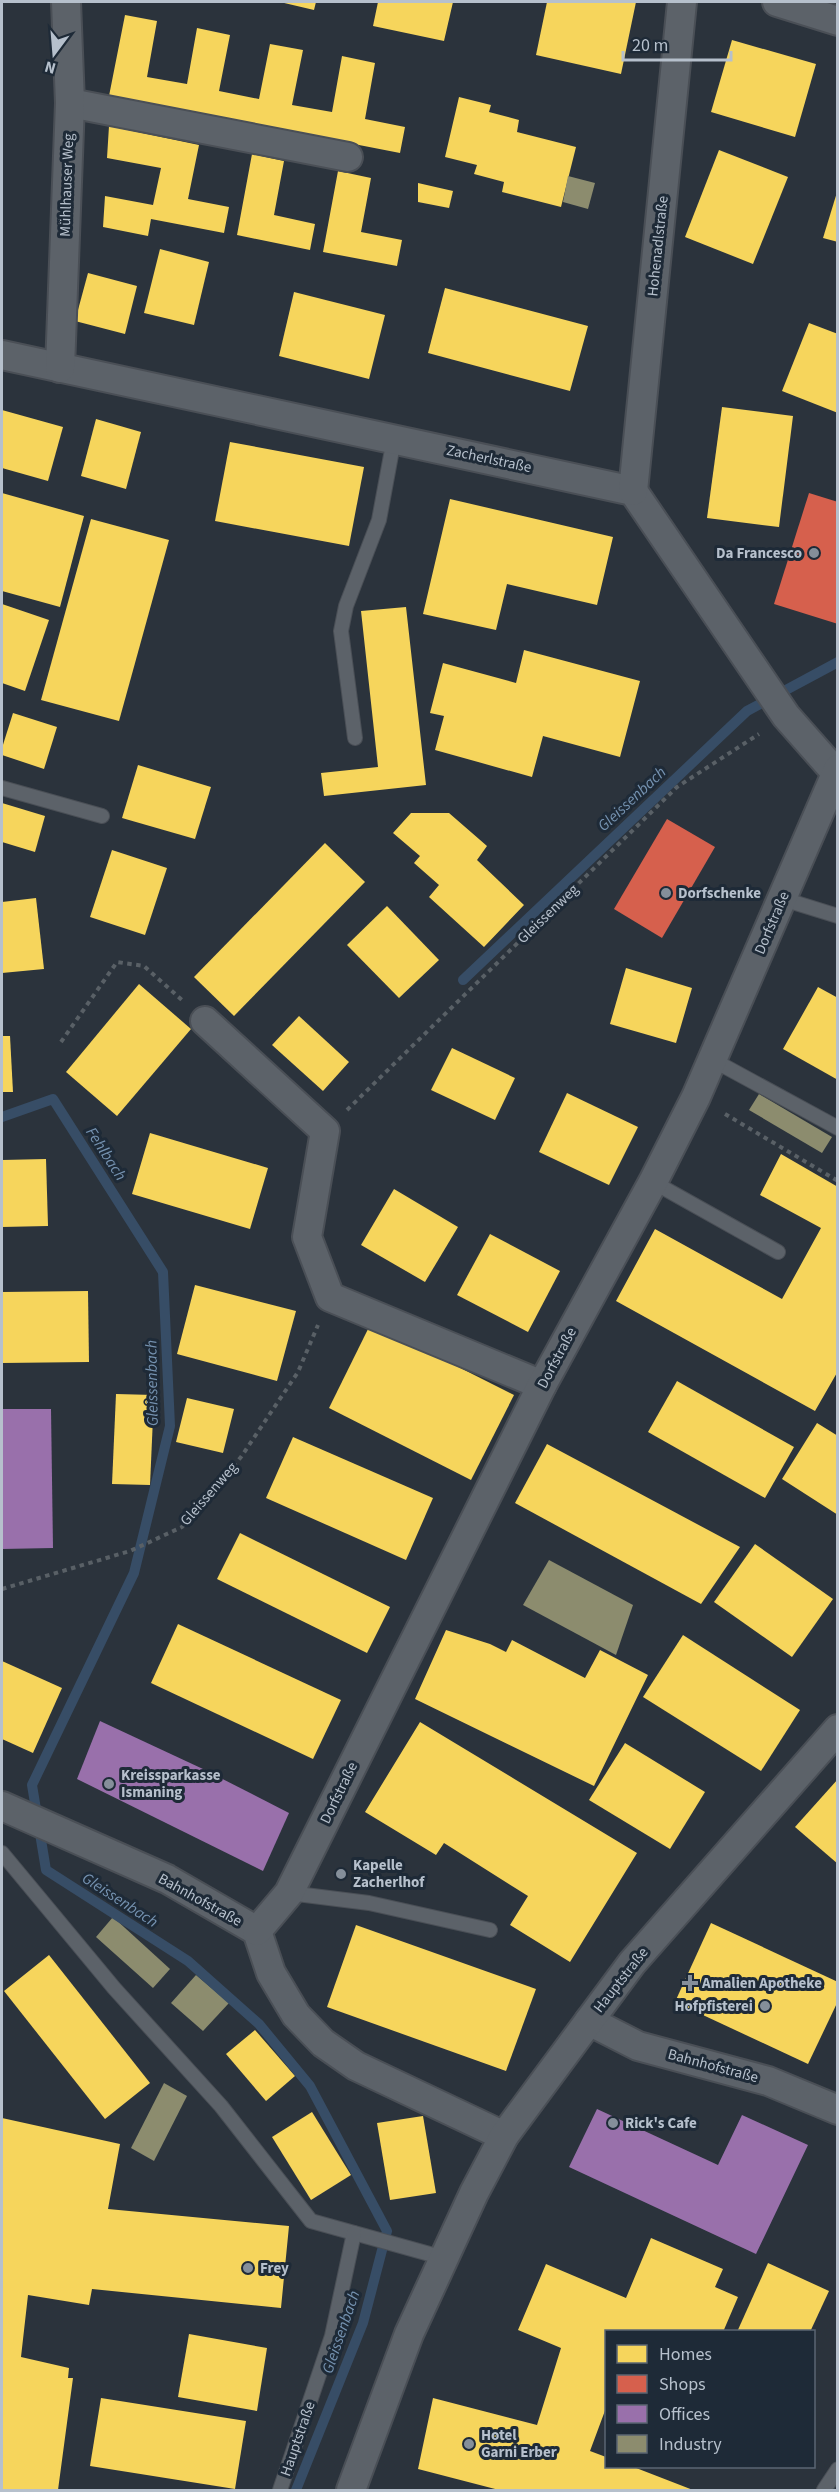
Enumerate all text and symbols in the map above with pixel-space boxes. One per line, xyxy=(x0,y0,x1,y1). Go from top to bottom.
north arrow xyxy=(24,24,84,84)
scale bar xyxy=(623,24,731,62)
text: 20 m xyxy=(632,33,668,58)
text: N xyxy=(42,55,58,79)
street label: Mühlhauser Weg xyxy=(55,132,79,237)
street label: Hohenadlstraße xyxy=(642,195,674,297)
street label: Zacherlstraße xyxy=(445,440,533,478)
place label: Da Francesco xyxy=(716,543,802,564)
marker: Da Francesco xyxy=(807,546,821,560)
water label: Gleissenbach xyxy=(593,762,671,836)
street label: Gleissenweg xyxy=(513,879,584,949)
place label: Dorfschenke xyxy=(678,883,761,904)
marker: Dorfschenke xyxy=(659,886,673,900)
street label: Dorfstraße xyxy=(749,888,795,958)
water label: Fehlbach xyxy=(80,1123,132,1185)
street label: Dorfstraße xyxy=(532,1324,582,1392)
water label: Gleissenbach xyxy=(140,1340,164,1426)
street label: Gleissenweg xyxy=(175,1457,243,1530)
street label: Dorfstraße xyxy=(315,1759,363,1827)
place label: Kreissparkasse Ismaning xyxy=(121,1765,221,1803)
marker: Kreissparkasse Ismaning xyxy=(102,1777,116,1791)
place label: Kapelle Zacherlhof xyxy=(353,1855,425,1893)
water label: Gleissenbach xyxy=(78,1867,162,1933)
marker: Kapelle Zacherlhof xyxy=(334,1867,348,1881)
street label: Bahnhofstraße xyxy=(154,1868,246,1932)
street label: Hauptstraße xyxy=(589,1943,653,2017)
place label: Amalien Apotheke xyxy=(701,1973,822,1994)
marker: Amalien Apotheke xyxy=(683,1976,697,1990)
place label: Hofpfisterei xyxy=(674,1996,753,2017)
marker: Hofpfisterei xyxy=(758,1999,772,2013)
street label: Bahnhofstraße xyxy=(665,2044,761,2088)
place label: Rick's Cafe xyxy=(625,2113,697,2134)
marker: Rick's Cafe xyxy=(606,2116,620,2130)
place label: Frey xyxy=(260,2258,289,2279)
marker: Frey xyxy=(241,2261,255,2275)
water label: Gleissenbach xyxy=(317,2288,365,2376)
legend xyxy=(605,2330,815,2468)
text: Homes xyxy=(659,2342,712,2367)
text: Shops xyxy=(659,2372,706,2397)
street label: Hauptstraße xyxy=(275,2399,321,2479)
text: Offices xyxy=(659,2402,710,2427)
place label: Hotel Garni Erber xyxy=(481,2425,557,2463)
text: Industry xyxy=(659,2432,722,2457)
marker: Hotel Garni Erber xyxy=(462,2437,476,2451)

